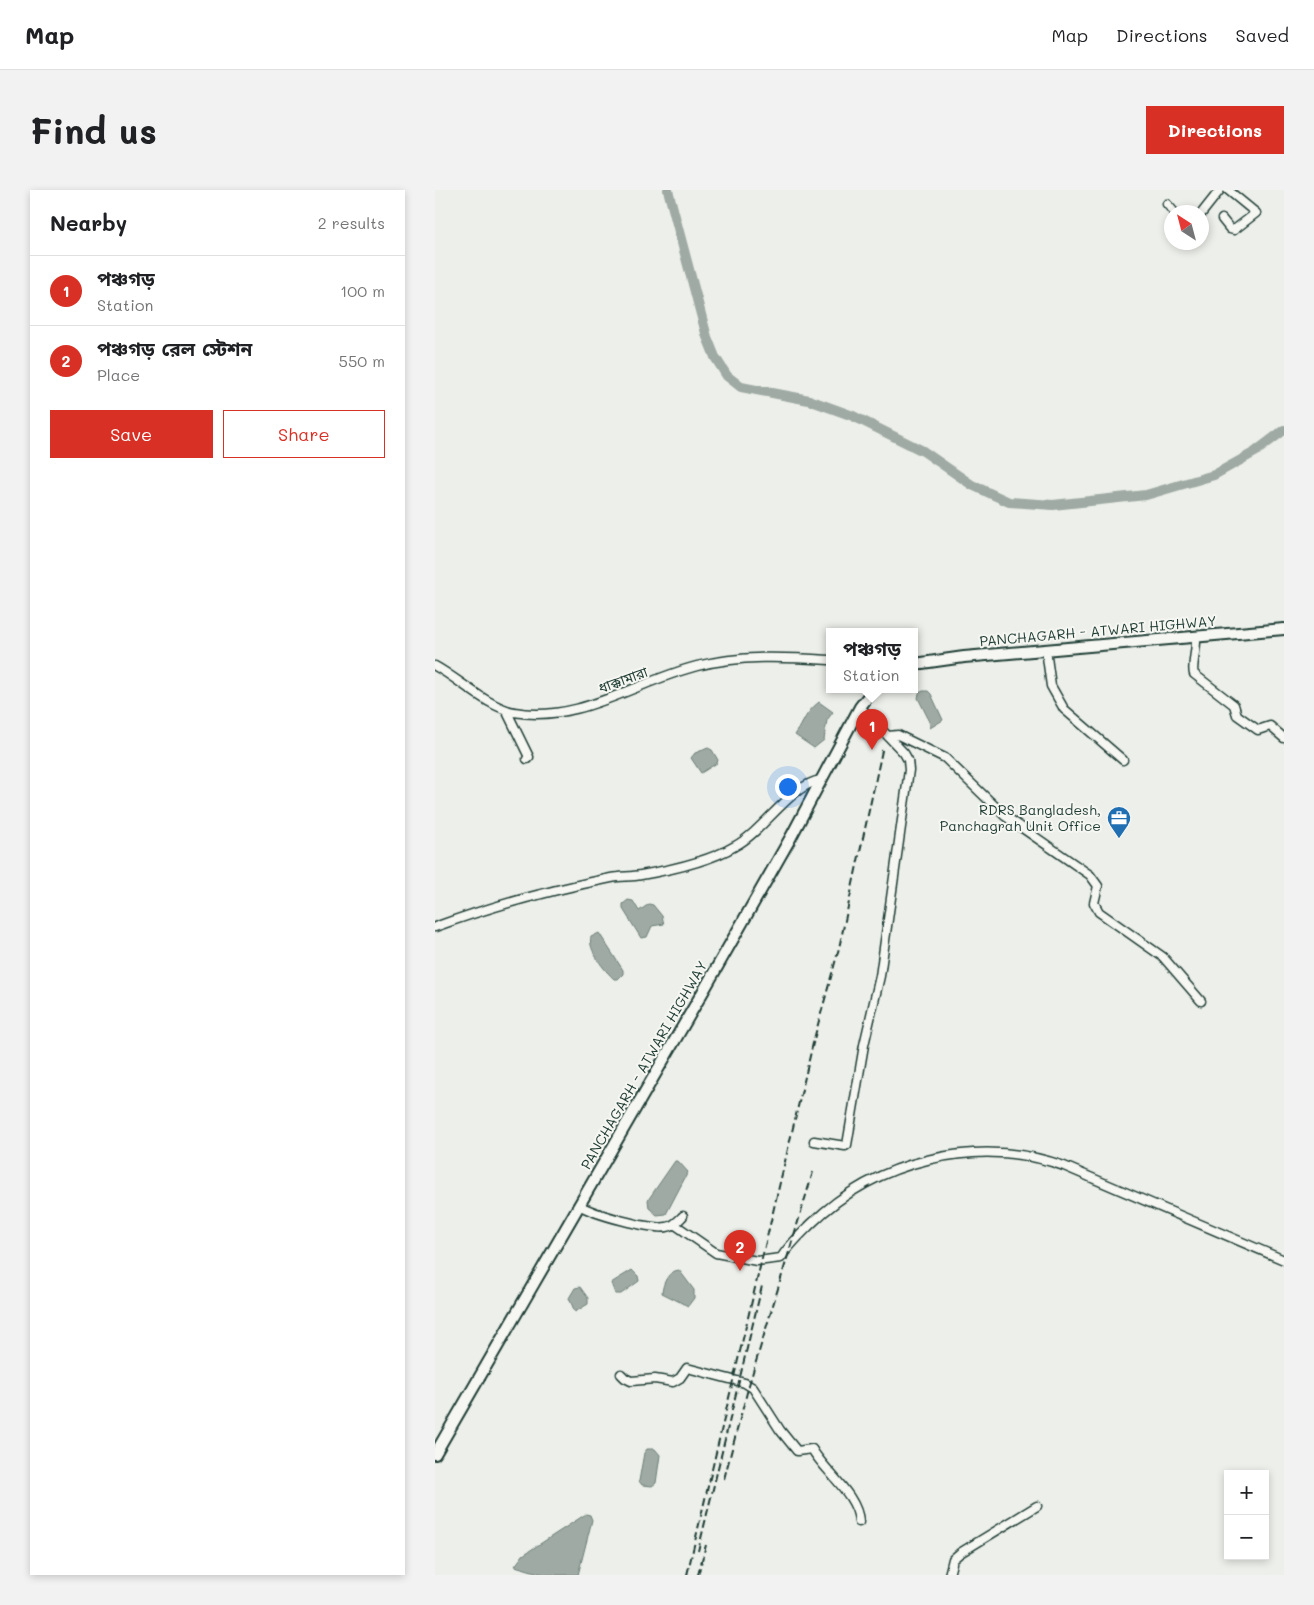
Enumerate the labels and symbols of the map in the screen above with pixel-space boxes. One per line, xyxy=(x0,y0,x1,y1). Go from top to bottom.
north arrow xyxy=(1164,205,1209,250)
street label: PANCHAGARH - ATWARI HIGHWAY xyxy=(979,611,1217,650)
street label: ধাক্কামারা xyxy=(596,662,650,697)
pin: 1 xyxy=(856,709,888,750)
your location xyxy=(775,774,801,800)
place label: RDRS Bangladesh, Panchagrah Unit Office xyxy=(940,800,1101,835)
office icon: RDRS Bangladesh, Panchagrah Unit Office xyxy=(1106,805,1132,839)
street label: PANCHAGARH - ATWARI HIGHWAY xyxy=(576,957,711,1172)
pin: 2 xyxy=(724,1230,756,1271)

